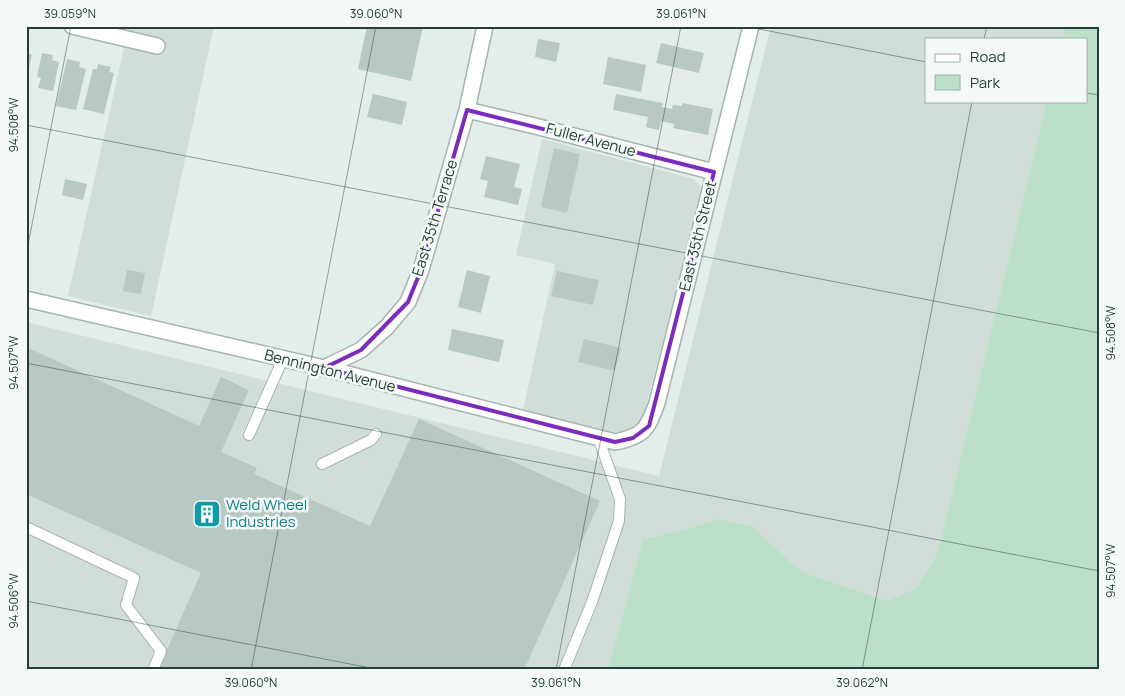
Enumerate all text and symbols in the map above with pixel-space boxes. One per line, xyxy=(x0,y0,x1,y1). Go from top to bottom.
text: 39.059°N xyxy=(44,5,96,22)
text: 39.060°N xyxy=(350,5,402,22)
text: 39.061°N xyxy=(656,5,706,22)
legend xyxy=(925,38,1088,102)
text: Road xyxy=(970,46,1006,67)
text: Park xyxy=(970,72,1000,93)
text: 94.508°W xyxy=(5,97,22,153)
street label: Fuller Avenue xyxy=(544,117,638,162)
street label: East 35th Terrace xyxy=(407,157,462,279)
street label: East 35th Street xyxy=(674,179,721,293)
text: 94.508°W xyxy=(1102,305,1119,361)
text: 94.507°W xyxy=(5,335,22,390)
street label: Bennington Avenue xyxy=(262,344,398,397)
place label: Weld Wheel Industries xyxy=(226,494,307,532)
building icon: Weld Wheel Industries xyxy=(192,499,222,529)
text: 94.507°W xyxy=(1102,543,1119,598)
text: 94.506°W xyxy=(5,572,22,629)
text: 39.060°N xyxy=(225,674,277,691)
text: 39.061°N xyxy=(531,674,581,691)
text: 39.062°N xyxy=(836,674,888,691)

